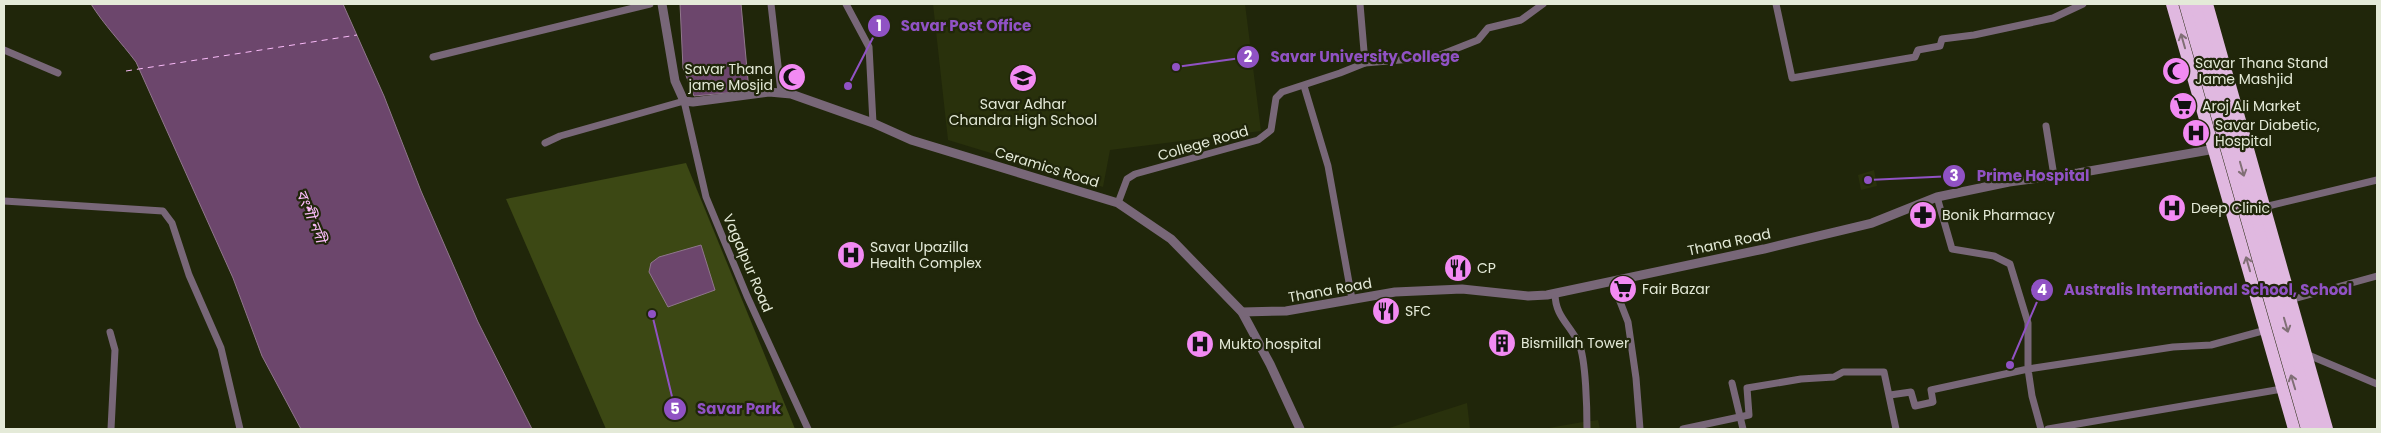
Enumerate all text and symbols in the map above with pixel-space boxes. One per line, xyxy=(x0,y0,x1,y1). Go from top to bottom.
callout: Savar Post Office xyxy=(866,11,1042,41)
text: 1 xyxy=(876,15,882,36)
text: Savar Post Office xyxy=(901,15,1031,36)
one-way arrow xyxy=(2177,33,2187,49)
callout: Savar University College xyxy=(1236,42,1470,72)
text: 2 xyxy=(1244,46,1253,67)
text: Savar University College xyxy=(1271,46,1459,67)
place label: Savar Thana Stand Jame Mashjid xyxy=(2195,53,2328,89)
mosque icon: Savar Thana Stand Jame Mashjid xyxy=(2161,56,2191,86)
place label: Savar Thana jame Mosjid xyxy=(685,59,773,95)
mosque icon: Savar Thana jame Mosjid xyxy=(777,62,807,92)
school or university icon: Savar Adhar Chandra High School xyxy=(1008,63,1038,93)
supermarket icon: Aroj Ali Market xyxy=(2168,91,2198,121)
place label: Savar Adhar Chandra High School xyxy=(949,94,1097,130)
place label: Aroj Ali Market xyxy=(2202,96,2301,116)
place label: Savar Diabetic, Hospital xyxy=(2215,115,2320,151)
hospital icon: Savar Diabetic, Hospital xyxy=(2181,118,2211,148)
street label: College Road xyxy=(1155,120,1251,166)
street label: Ceramics Road xyxy=(992,142,1102,192)
one-way arrow xyxy=(2238,160,2248,176)
callout: Prime Hospital xyxy=(1942,161,2099,191)
text: 3 xyxy=(1949,165,1959,186)
text: Prime Hospital xyxy=(1977,165,2089,186)
water label: বংশী নদী xyxy=(291,186,333,248)
hospital icon: Deep Clinic xyxy=(2157,193,2187,223)
place label: Deep Clinic xyxy=(2191,198,2270,218)
pharmacy icon: Bonik Pharmacy xyxy=(1908,200,1938,230)
place label: Bonik Pharmacy xyxy=(1942,205,2055,225)
street label: Vagalpur Road xyxy=(718,211,778,315)
street label: Thana Road xyxy=(1686,223,1772,261)
place label: Savar Upazilla Health Complex xyxy=(870,237,982,273)
hospital icon: Savar Upazilla Health Complex xyxy=(836,240,866,270)
restaurant icon: CP xyxy=(1443,253,1473,283)
one-way arrow xyxy=(2242,257,2252,273)
place label: CP xyxy=(1477,258,1496,278)
street label: Thana Road xyxy=(1287,273,1373,307)
supermarket icon: Fair Bazar xyxy=(1608,274,1638,304)
callout: Australis International School, School xyxy=(2029,275,2363,305)
place label: Fair Bazar xyxy=(1642,279,1710,299)
text: 4 xyxy=(2037,279,2047,300)
text: Australis International School, School xyxy=(2064,279,2352,300)
restaurant icon: SFC xyxy=(1371,296,1401,326)
place label: SFC xyxy=(1405,301,1431,321)
one-way arrow xyxy=(2282,316,2292,332)
building icon: Bismillah Tower xyxy=(1487,328,1517,358)
hospital icon: Mukto hospital xyxy=(1185,329,1215,359)
place label: Bismillah Tower xyxy=(1521,333,1629,353)
place label: Mukto hospital xyxy=(1219,334,1321,354)
one-way arrow xyxy=(2287,375,2297,391)
callout: Savar Park xyxy=(662,394,791,424)
text: 5 xyxy=(670,398,680,419)
text: Savar Park xyxy=(697,398,782,419)

